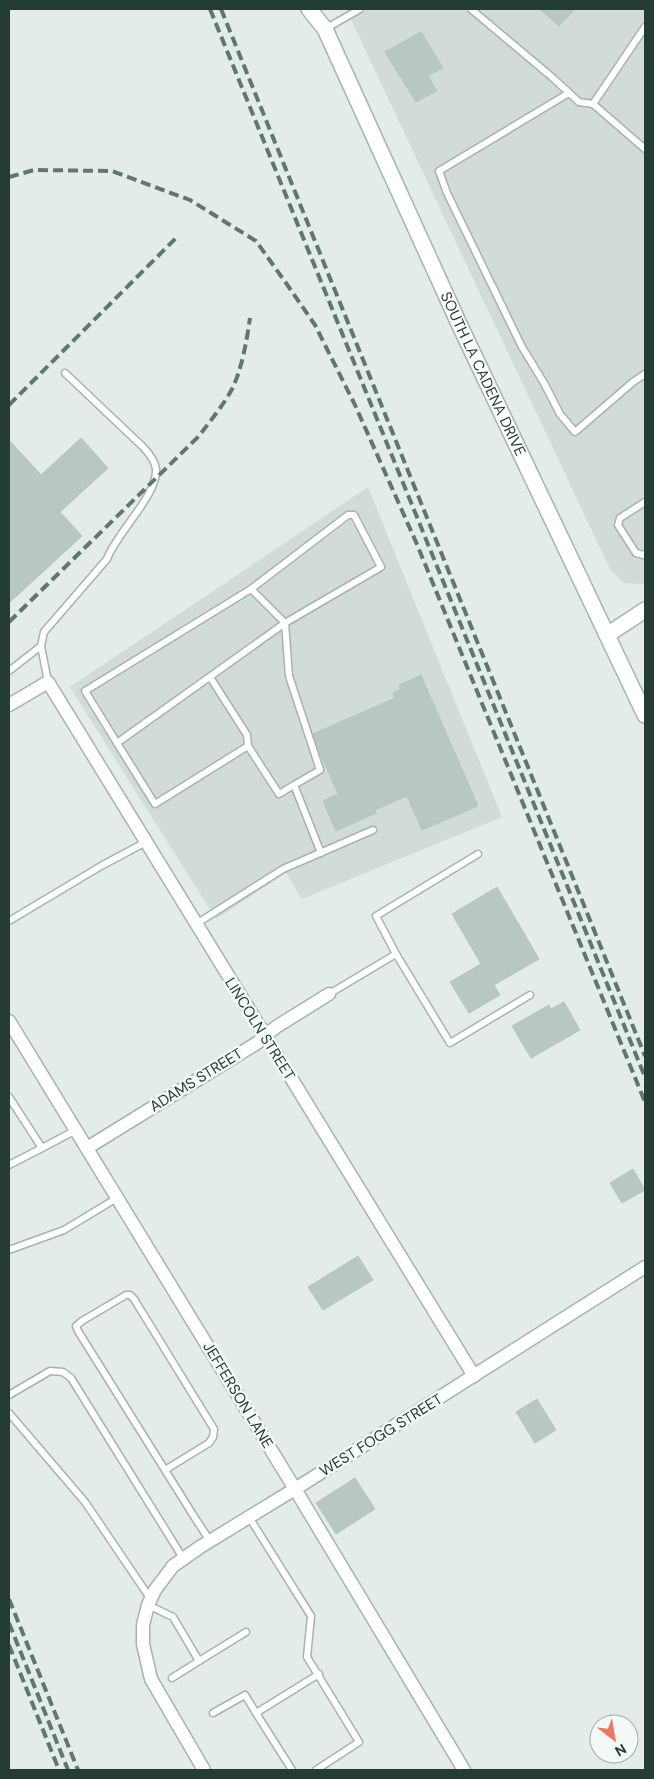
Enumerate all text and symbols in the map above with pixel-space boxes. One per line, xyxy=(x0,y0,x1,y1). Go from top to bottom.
street label: SOUTH LA CADENA DRIVE xyxy=(436,288,530,459)
street label: LINCOLN STREET xyxy=(220,974,300,1084)
street label: ADAMS STREET xyxy=(146,1043,246,1117)
street label: JEFFERSON LANE xyxy=(198,1338,278,1452)
street label: WEST FOGG STREET xyxy=(316,1389,446,1481)
north arrow xyxy=(589,1714,639,1764)
text: N xyxy=(612,1740,630,1760)

